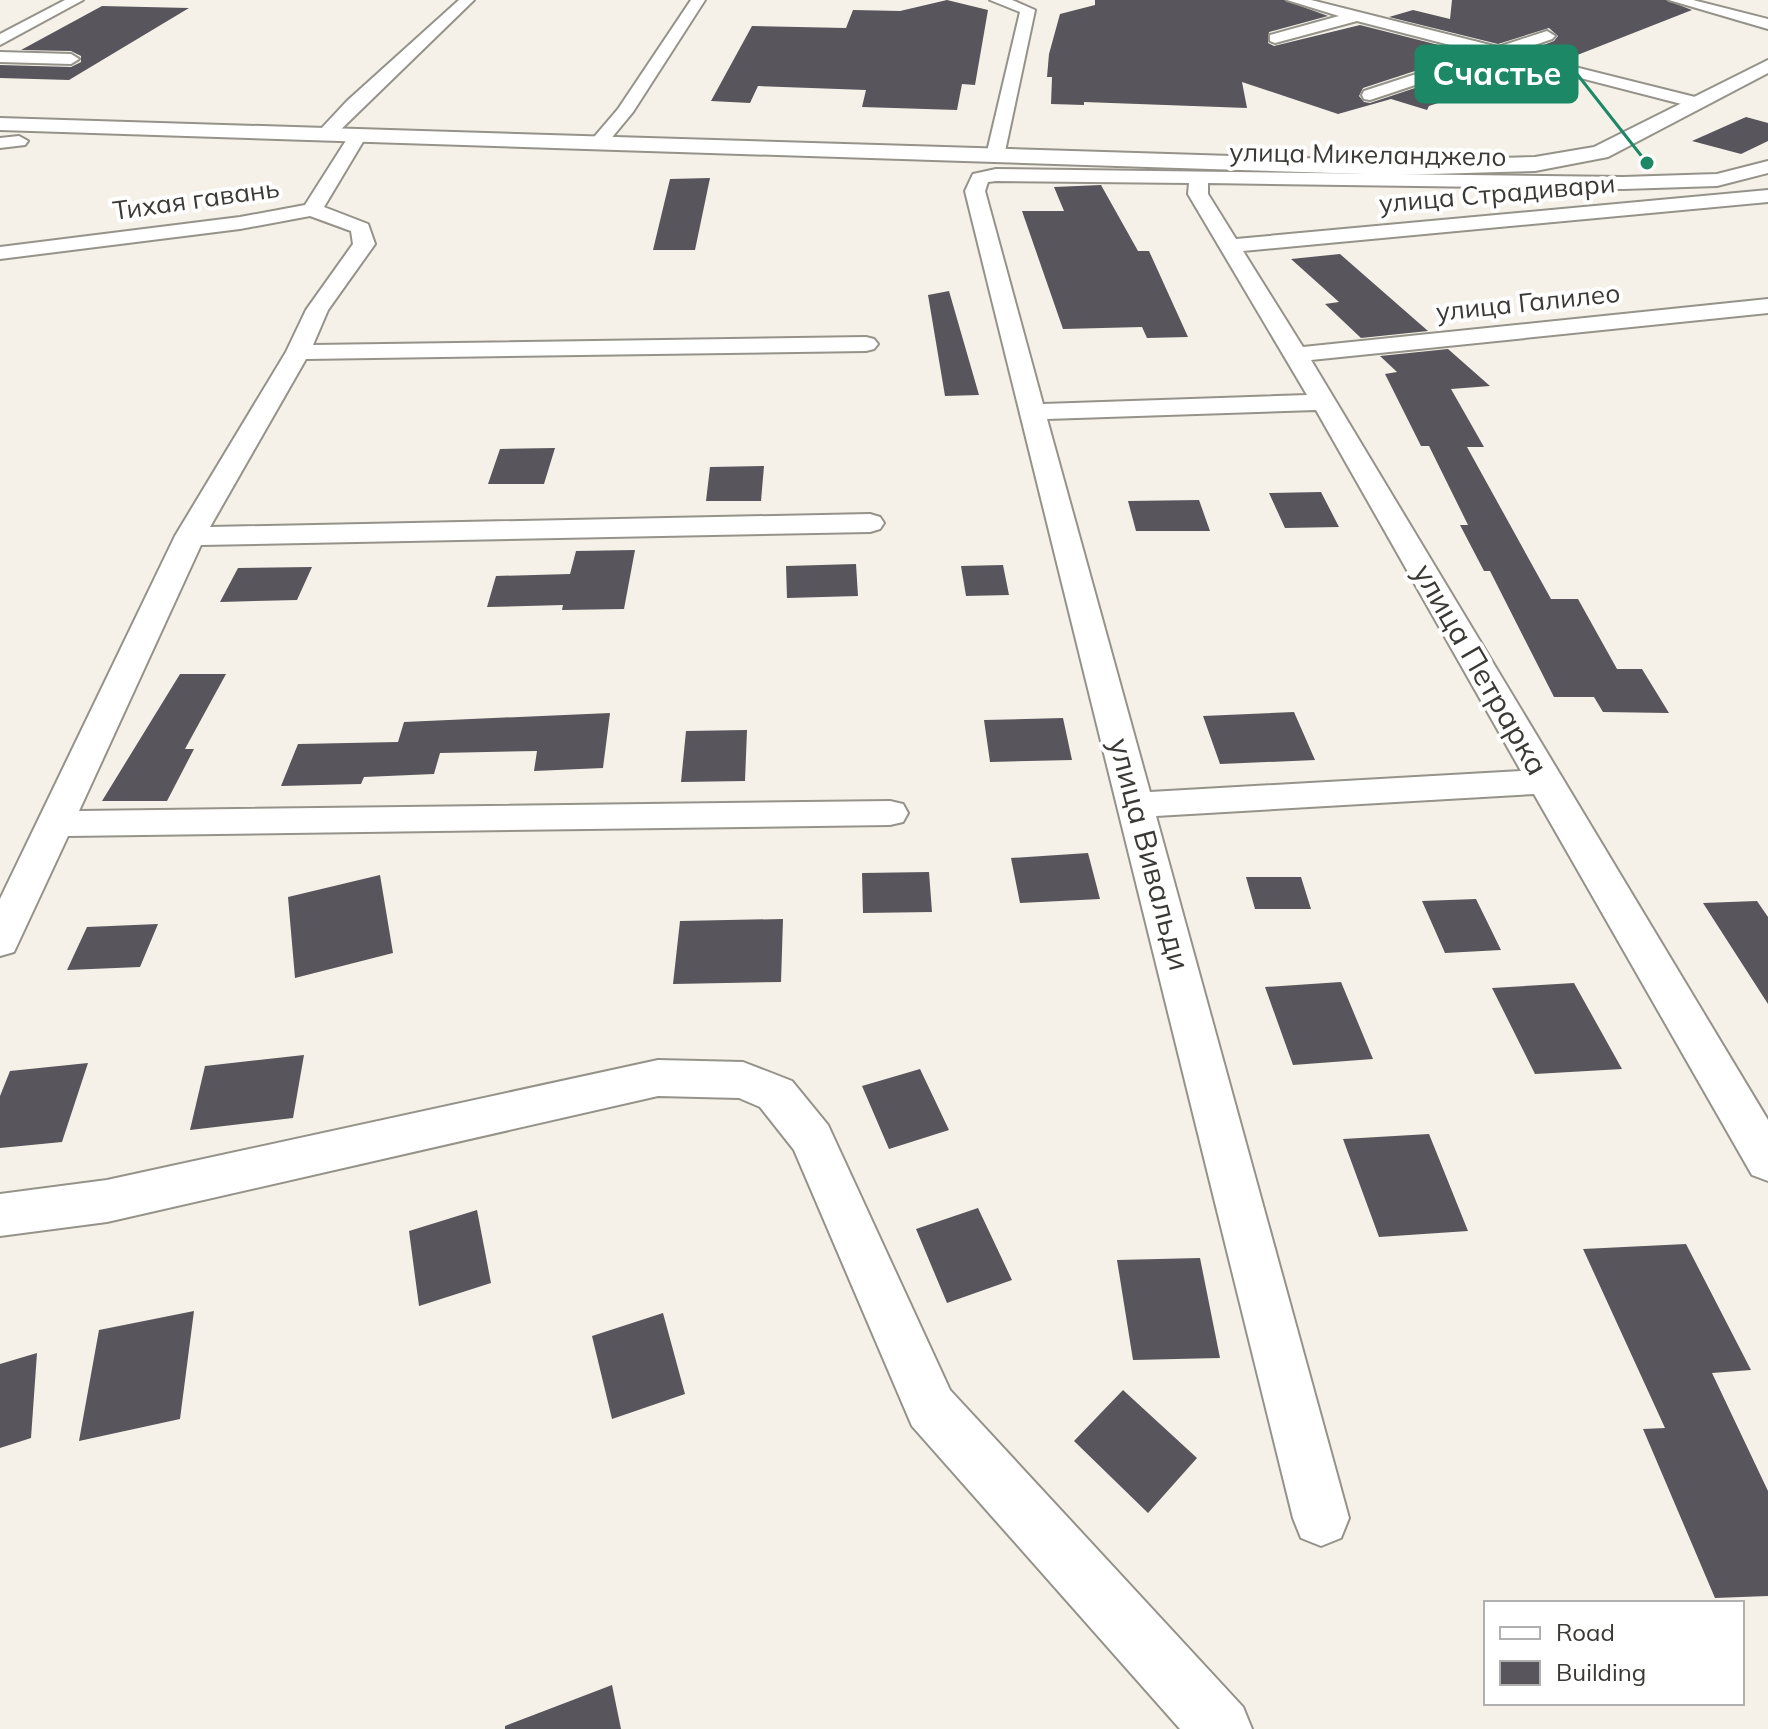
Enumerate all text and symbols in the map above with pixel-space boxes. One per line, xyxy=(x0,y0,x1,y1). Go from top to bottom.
callout: Счастье xyxy=(1416,46,1577,102)
text: Счастье xyxy=(1433,53,1562,93)
street label: улица Микеланджело xyxy=(1229,135,1507,173)
street label: улица Страдивари xyxy=(1378,166,1616,220)
street label: Тихая гавань xyxy=(111,171,281,227)
street label: улица Галилео xyxy=(1434,276,1622,328)
street label: улица Петрарка xyxy=(1405,557,1557,781)
street label: улица Вивальди xyxy=(1101,734,1199,974)
legend xyxy=(1484,1601,1744,1705)
text: Road xyxy=(1556,1617,1615,1647)
text: Building xyxy=(1556,1657,1646,1687)

